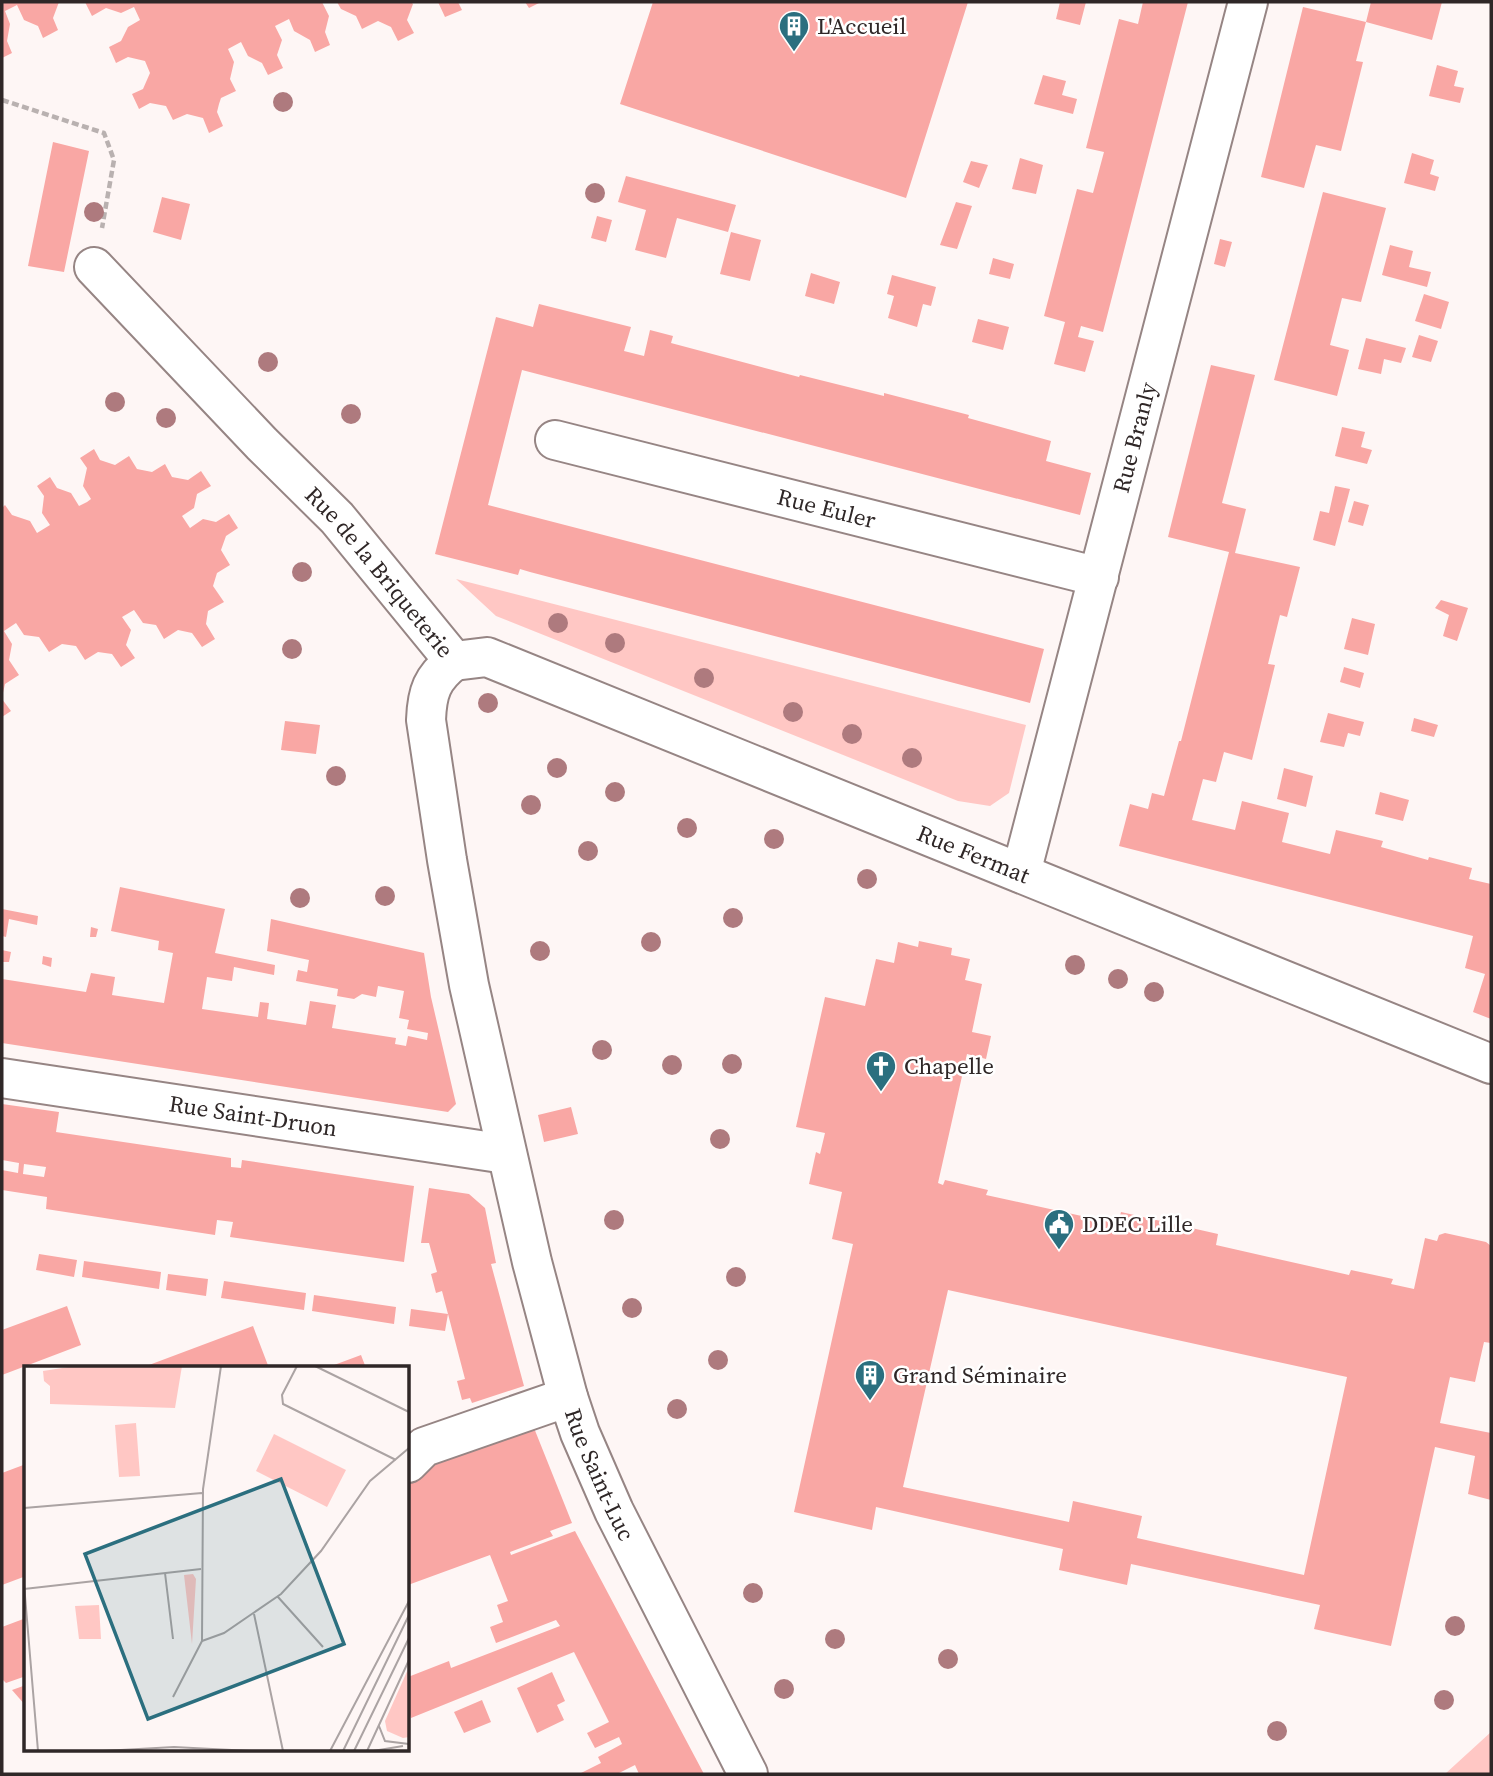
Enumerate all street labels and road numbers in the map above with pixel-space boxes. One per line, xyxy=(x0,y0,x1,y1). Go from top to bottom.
street label: Rue Branly xyxy=(1105,379,1164,496)
street label: Rue de la Briqueterie xyxy=(298,479,461,665)
street label: Rue Euler xyxy=(774,481,879,536)
street label: Rue Fermat xyxy=(912,817,1035,891)
street label: Rue Saint-Druon xyxy=(167,1087,340,1144)
street label: Rue Saint-Luc xyxy=(557,1404,642,1546)

